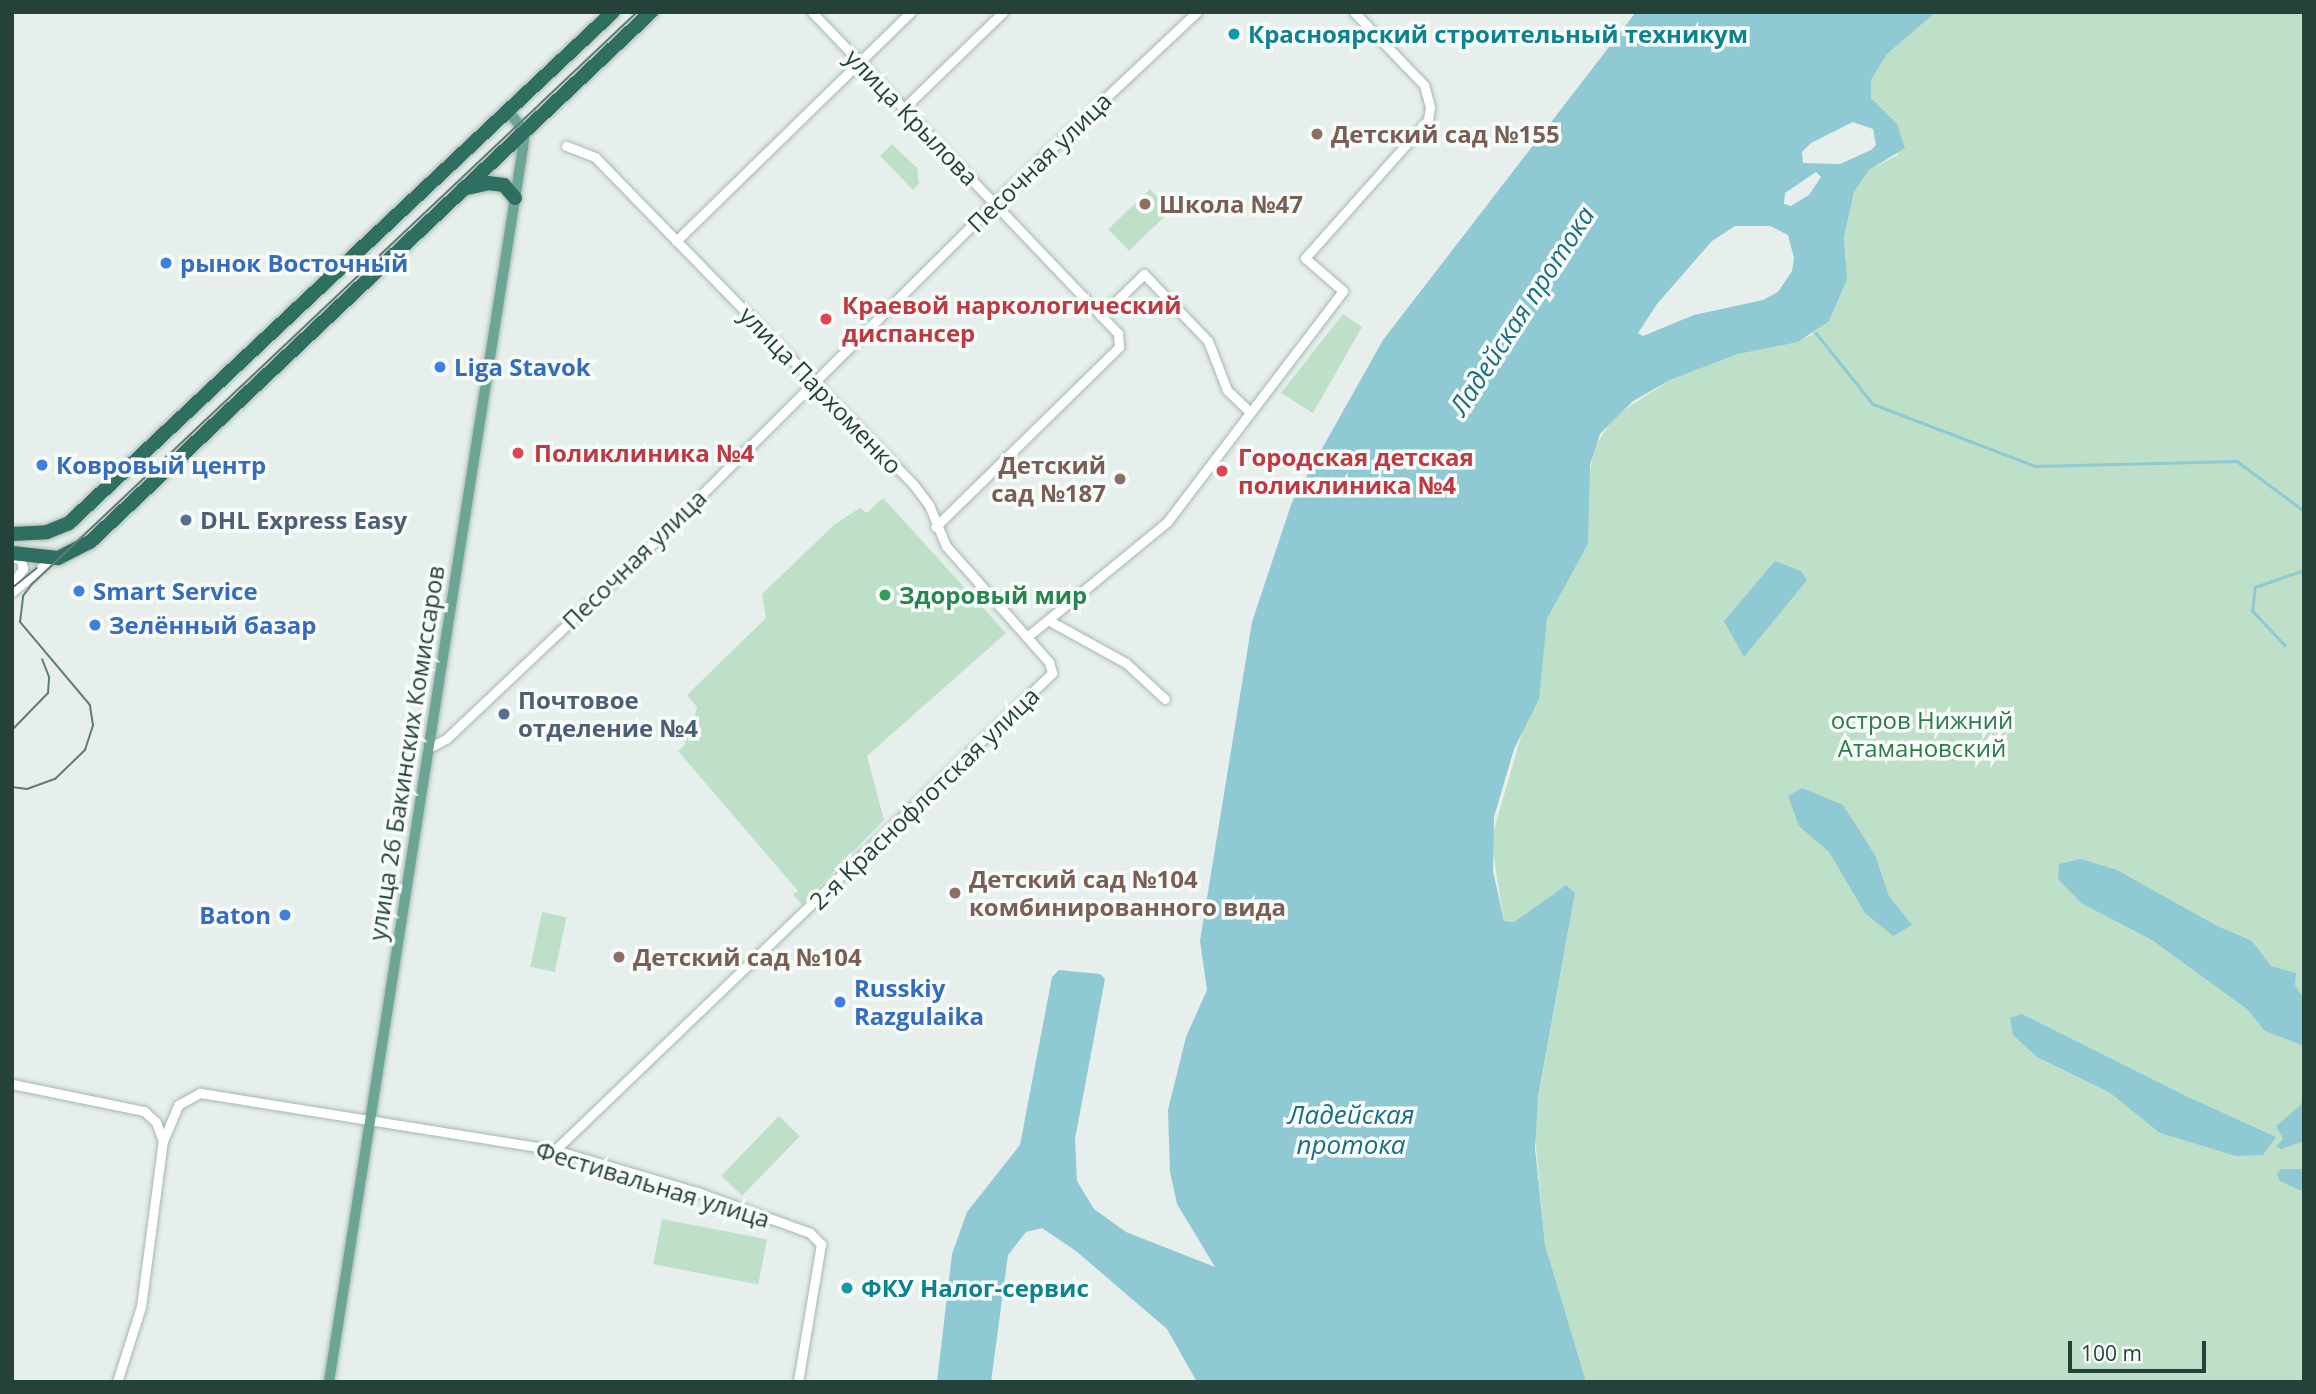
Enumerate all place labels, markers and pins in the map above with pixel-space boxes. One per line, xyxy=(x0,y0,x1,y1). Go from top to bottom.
place label: Красноярский строительный техникум xyxy=(1248,20,1748,48)
marker: Красноярский строительный техникум xyxy=(1226,26,1242,42)
place label: Детский сад №155 xyxy=(1331,120,1560,148)
marker: Детский сад №155 xyxy=(1309,126,1325,142)
place label: Школа №47 xyxy=(1159,190,1303,218)
marker: Школа №47 xyxy=(1137,196,1153,212)
place label: рынок Восточный xyxy=(180,249,408,277)
marker: рынок Восточный xyxy=(158,255,174,271)
place label: Краевой наркологический диспансер xyxy=(842,291,1182,347)
marker: Краевой наркологический диспансер xyxy=(816,309,836,329)
place label: Liga Stavok xyxy=(454,353,591,381)
marker: Liga Stavok xyxy=(432,359,448,375)
place label: Поликлиника №4 xyxy=(534,439,754,467)
marker: Поликлиника №4 xyxy=(508,443,528,463)
place label: Городская детская поликлиника №4 xyxy=(1238,443,1474,499)
place label: Ковровый центр xyxy=(56,451,266,479)
place label: Детский сад №187 xyxy=(991,451,1106,507)
marker: Ковровый центр xyxy=(34,457,50,473)
marker: Городская детская поликлиника №4 xyxy=(1212,461,1232,481)
marker: Детский сад №187 xyxy=(1112,471,1128,487)
place label: DHL Express Easy xyxy=(200,506,407,534)
marker: DHL Express Easy xyxy=(178,512,194,528)
place label: Smart Service xyxy=(93,577,258,605)
place label: Здоровый мир xyxy=(899,581,1087,609)
marker: Smart Service xyxy=(71,583,87,599)
marker: Здоровый мир xyxy=(877,587,893,603)
place label: Зелённый базар xyxy=(109,611,317,639)
marker: Зелённый базар xyxy=(87,617,103,633)
place label: Почтовое отделение №4 xyxy=(518,686,698,742)
marker: Почтовое отделение №4 xyxy=(496,706,512,722)
place label: Детский сад №104 комбинированного вида xyxy=(969,865,1286,921)
marker: Детский сад №104 комбинированного вида xyxy=(947,885,963,901)
place label: Baton xyxy=(199,901,271,929)
marker: Baton xyxy=(277,907,293,923)
place label: Детский сад №104 xyxy=(633,943,862,971)
marker: Детский сад №104 xyxy=(611,949,627,965)
place label: Russkiy Razgulaika xyxy=(854,974,984,1030)
marker: Russkiy Razgulaika xyxy=(832,994,848,1010)
place label: ФКУ Налог-сервис xyxy=(861,1274,1089,1302)
marker: ФКУ Налог-сервис xyxy=(839,1280,855,1296)

